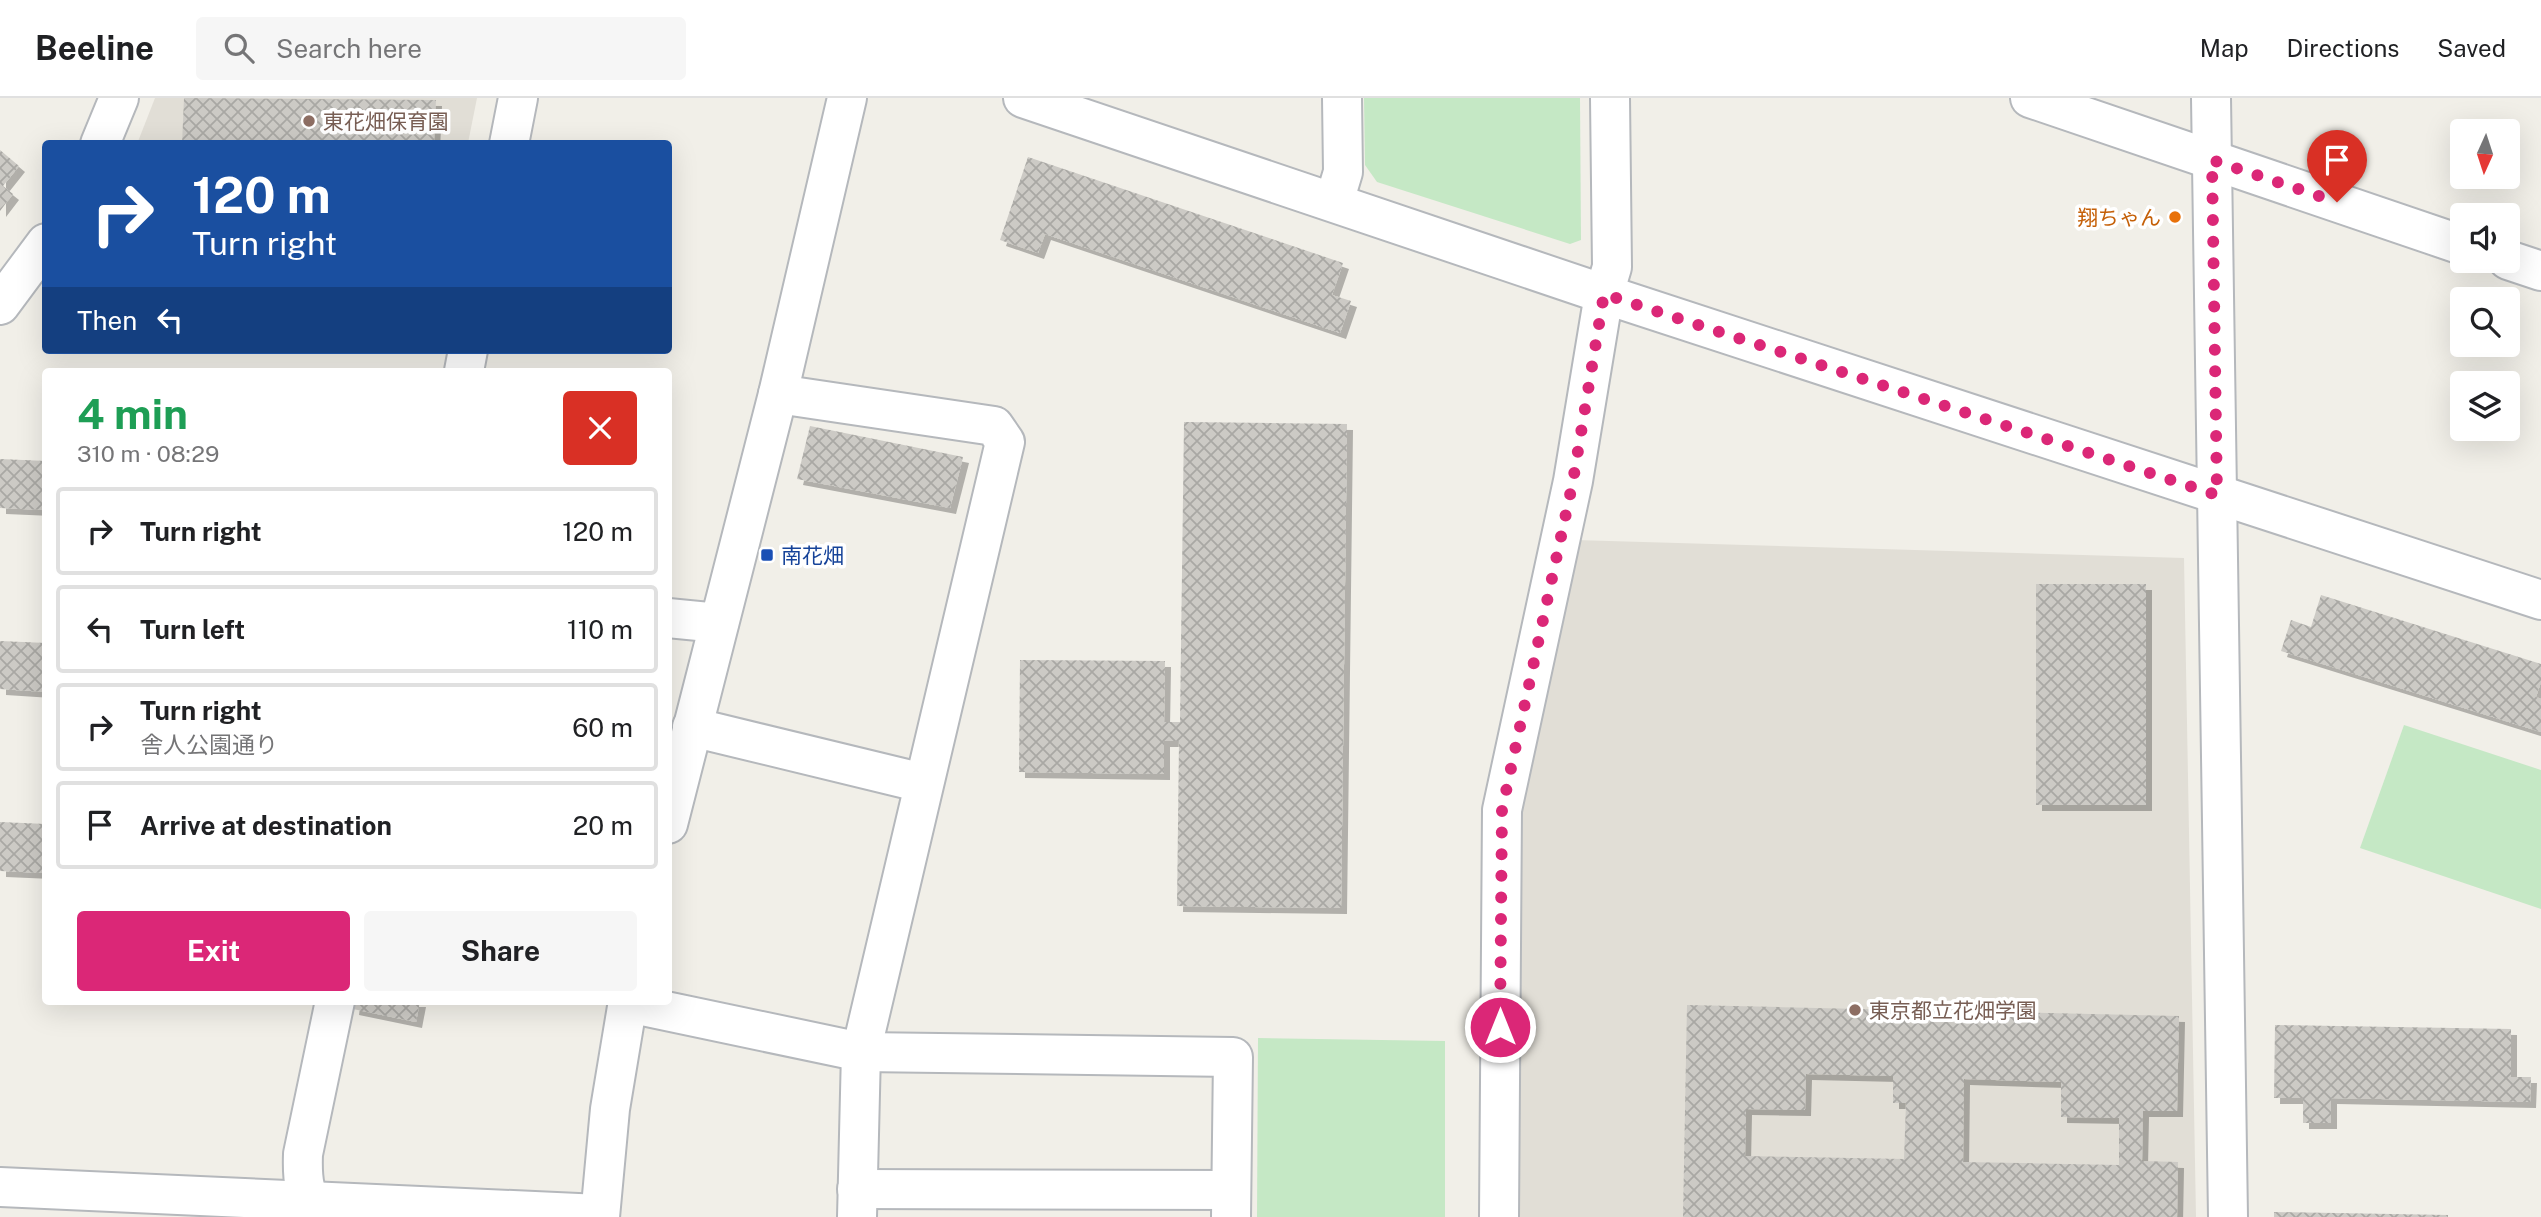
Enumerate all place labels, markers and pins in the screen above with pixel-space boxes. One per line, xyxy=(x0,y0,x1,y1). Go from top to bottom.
place label: 東花畑保育園 xyxy=(323,109,449,134)
marker: 東花畑保育園 xyxy=(301,113,317,129)
pin xyxy=(2307,130,2367,202)
place label: 翔ちゃん xyxy=(2077,205,2161,230)
marker: 翔ちゃん xyxy=(2167,209,2183,225)
place label: 南花畑 xyxy=(781,543,844,568)
marker: 南花畑 xyxy=(759,547,775,563)
place label: 東京都立花畑学園 xyxy=(1869,998,2037,1023)
marker: 東京都立花畑学園 xyxy=(1847,1002,1863,1018)

